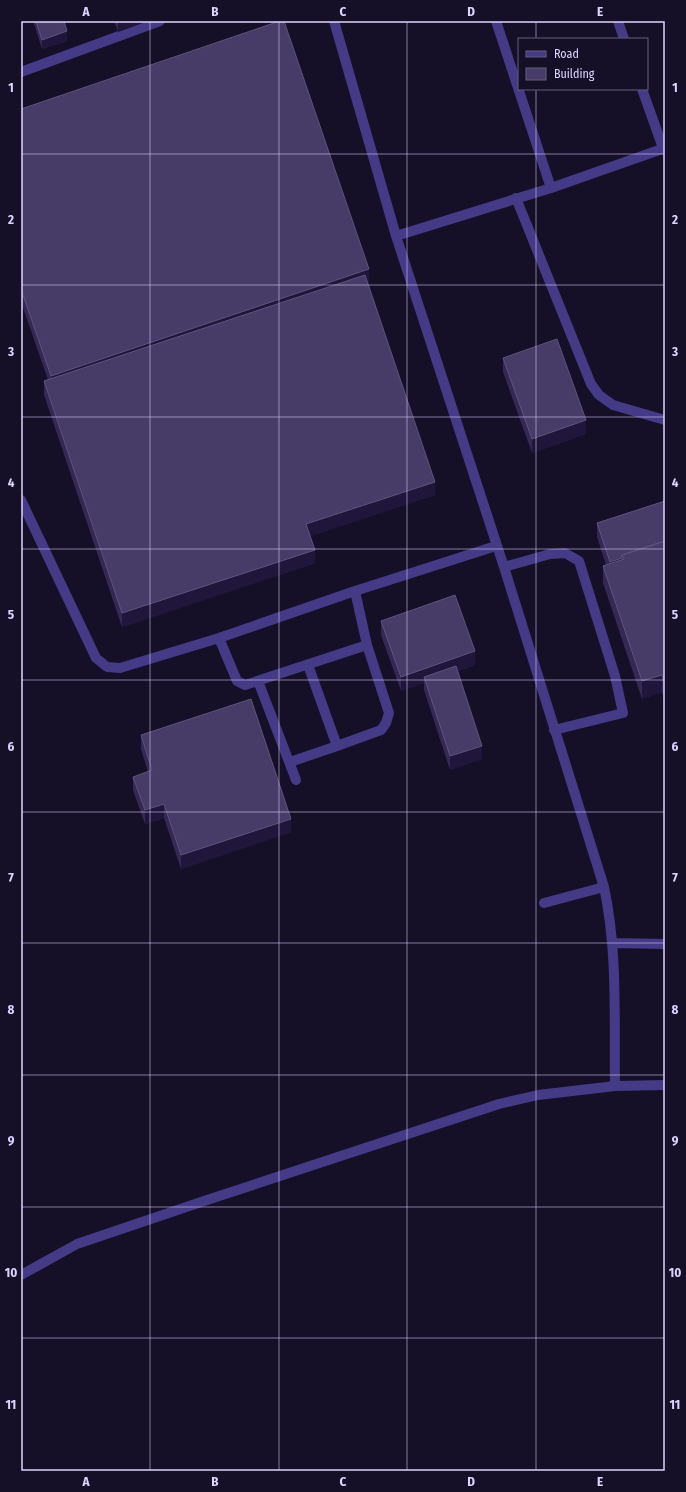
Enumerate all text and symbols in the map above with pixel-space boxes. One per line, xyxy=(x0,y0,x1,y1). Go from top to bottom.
text: A xyxy=(81,4,90,19)
text: B xyxy=(211,4,219,19)
text: C xyxy=(340,4,347,19)
text: D xyxy=(467,4,475,19)
text: E xyxy=(597,4,603,19)
legend xyxy=(518,38,648,90)
text: Road xyxy=(554,47,579,61)
text: Building xyxy=(554,67,595,81)
text: 1 xyxy=(8,80,14,95)
text: 1 xyxy=(672,80,678,95)
text: 2 xyxy=(7,212,14,227)
text: 2 xyxy=(671,212,678,227)
text: 3 xyxy=(7,344,14,359)
text: 3 xyxy=(671,344,678,359)
text: 4 xyxy=(8,475,15,490)
text: 4 xyxy=(672,475,679,490)
text: 5 xyxy=(8,607,14,622)
text: 5 xyxy=(672,607,678,622)
text: 6 xyxy=(8,739,15,754)
text: 6 xyxy=(672,739,679,754)
text: 7 xyxy=(8,870,14,885)
text: 7 xyxy=(672,870,678,885)
text: 8 xyxy=(8,1002,15,1017)
text: 8 xyxy=(672,1002,679,1017)
text: 9 xyxy=(8,1133,15,1148)
text: 9 xyxy=(672,1133,679,1148)
text: 10 xyxy=(5,1265,17,1280)
text: 10 xyxy=(669,1265,681,1280)
text: 11 xyxy=(6,1397,16,1412)
text: 11 xyxy=(670,1397,680,1412)
text: A xyxy=(81,1474,90,1489)
text: B xyxy=(211,1474,219,1489)
text: C xyxy=(340,1474,347,1489)
text: D xyxy=(467,1474,475,1489)
text: E xyxy=(597,1474,603,1489)

